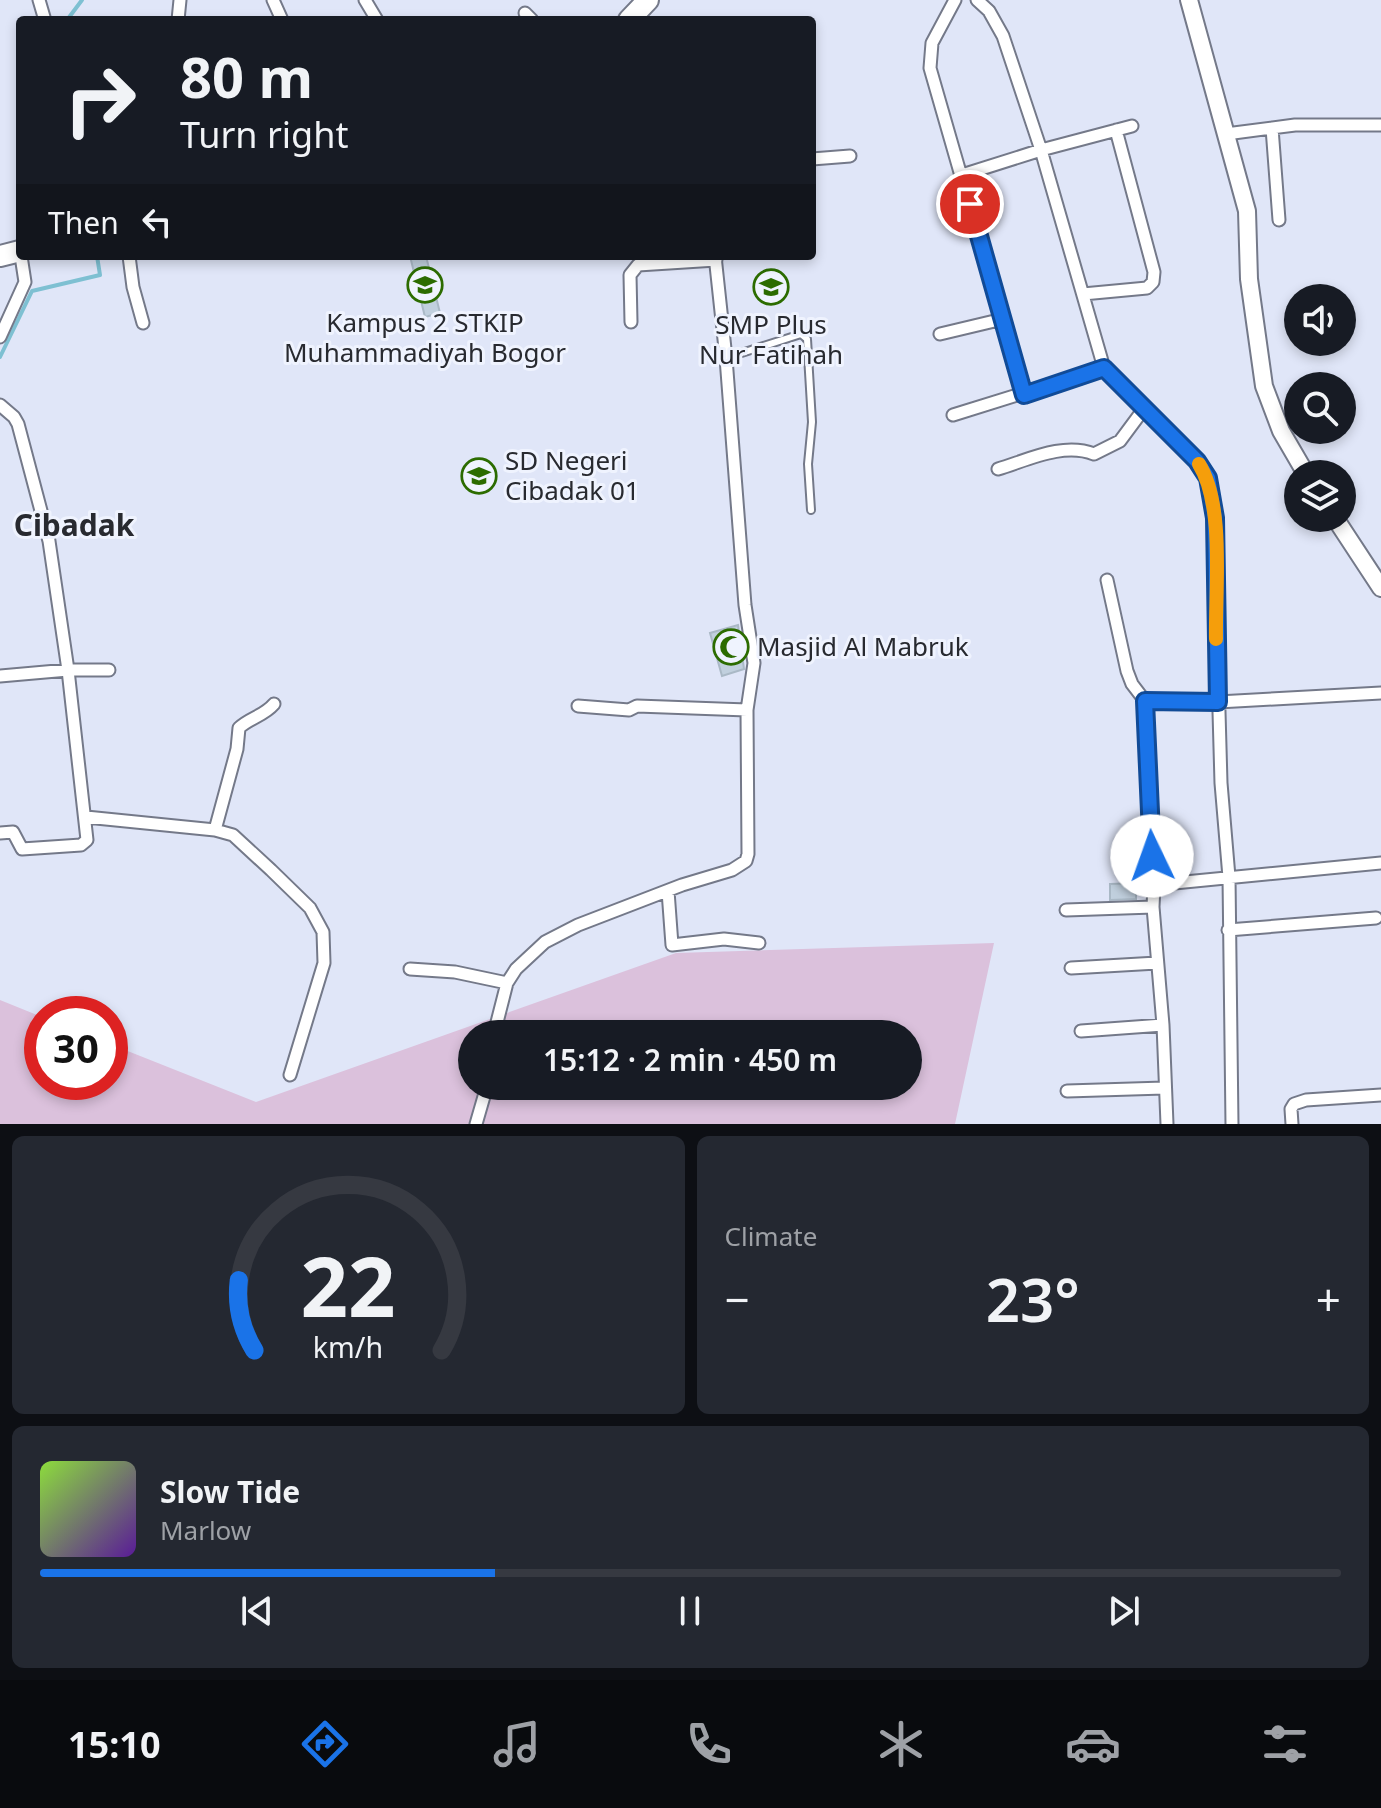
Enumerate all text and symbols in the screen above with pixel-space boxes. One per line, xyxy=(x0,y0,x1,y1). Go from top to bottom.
text: 80 m xyxy=(180,38,313,114)
icon: right xyxy=(48,48,152,152)
text: Turn right xyxy=(180,110,348,159)
pin xyxy=(936,170,1004,238)
icon: arrive xyxy=(948,182,992,226)
icon: left xyxy=(135,200,179,244)
text: Then xyxy=(48,202,119,243)
school or university icon: Kampus 2 STKIP Muhammadiyah Bogor xyxy=(406,266,444,304)
school or university icon: SMP Plus Nur Fatihah xyxy=(752,268,790,306)
map controls xyxy=(1284,284,1356,532)
button: sound xyxy=(1284,284,1356,356)
place label: Kampus 2 STKIP Muhammadiyah Bogor xyxy=(284,304,566,370)
place label: SMP Plus Nur Fatihah xyxy=(699,306,843,372)
button: search xyxy=(1284,372,1356,444)
place label: SD Negeri Cibadak 01 xyxy=(505,442,640,508)
school or university icon: SD Negeri Cibadak 01 xyxy=(460,457,498,495)
button: layers xyxy=(1284,460,1356,532)
district label: Cibadak xyxy=(14,504,135,545)
mosque icon: Masjid Al Mabruk xyxy=(712,628,750,666)
place label: Masjid Al Mabruk xyxy=(757,628,969,664)
position arrow xyxy=(1110,814,1194,898)
speed limit sign: 30 xyxy=(24,996,128,1100)
text: 15:12 · 2 min · 450 m xyxy=(543,1039,837,1080)
text: Climate xyxy=(725,1218,817,1254)
text: 22 xyxy=(301,1228,396,1341)
text: 23° xyxy=(986,1258,1080,1340)
text: − xyxy=(725,1269,750,1329)
text: + xyxy=(1316,1269,1341,1329)
text: km/h xyxy=(313,1327,383,1366)
text: Slow Tide xyxy=(160,1471,300,1512)
text: Marlow xyxy=(160,1512,251,1548)
icon: previous xyxy=(235,1589,279,1633)
icon: pause xyxy=(668,1589,712,1633)
icon: next xyxy=(1102,1589,1146,1633)
icon: directions xyxy=(297,1716,353,1772)
icon: music xyxy=(489,1716,545,1772)
icon: phone xyxy=(681,1716,737,1772)
icon: climate xyxy=(873,1716,929,1772)
icon: car xyxy=(1065,1716,1121,1772)
icon: filters xyxy=(1257,1716,1313,1772)
text: 15:10 xyxy=(68,1720,161,1769)

